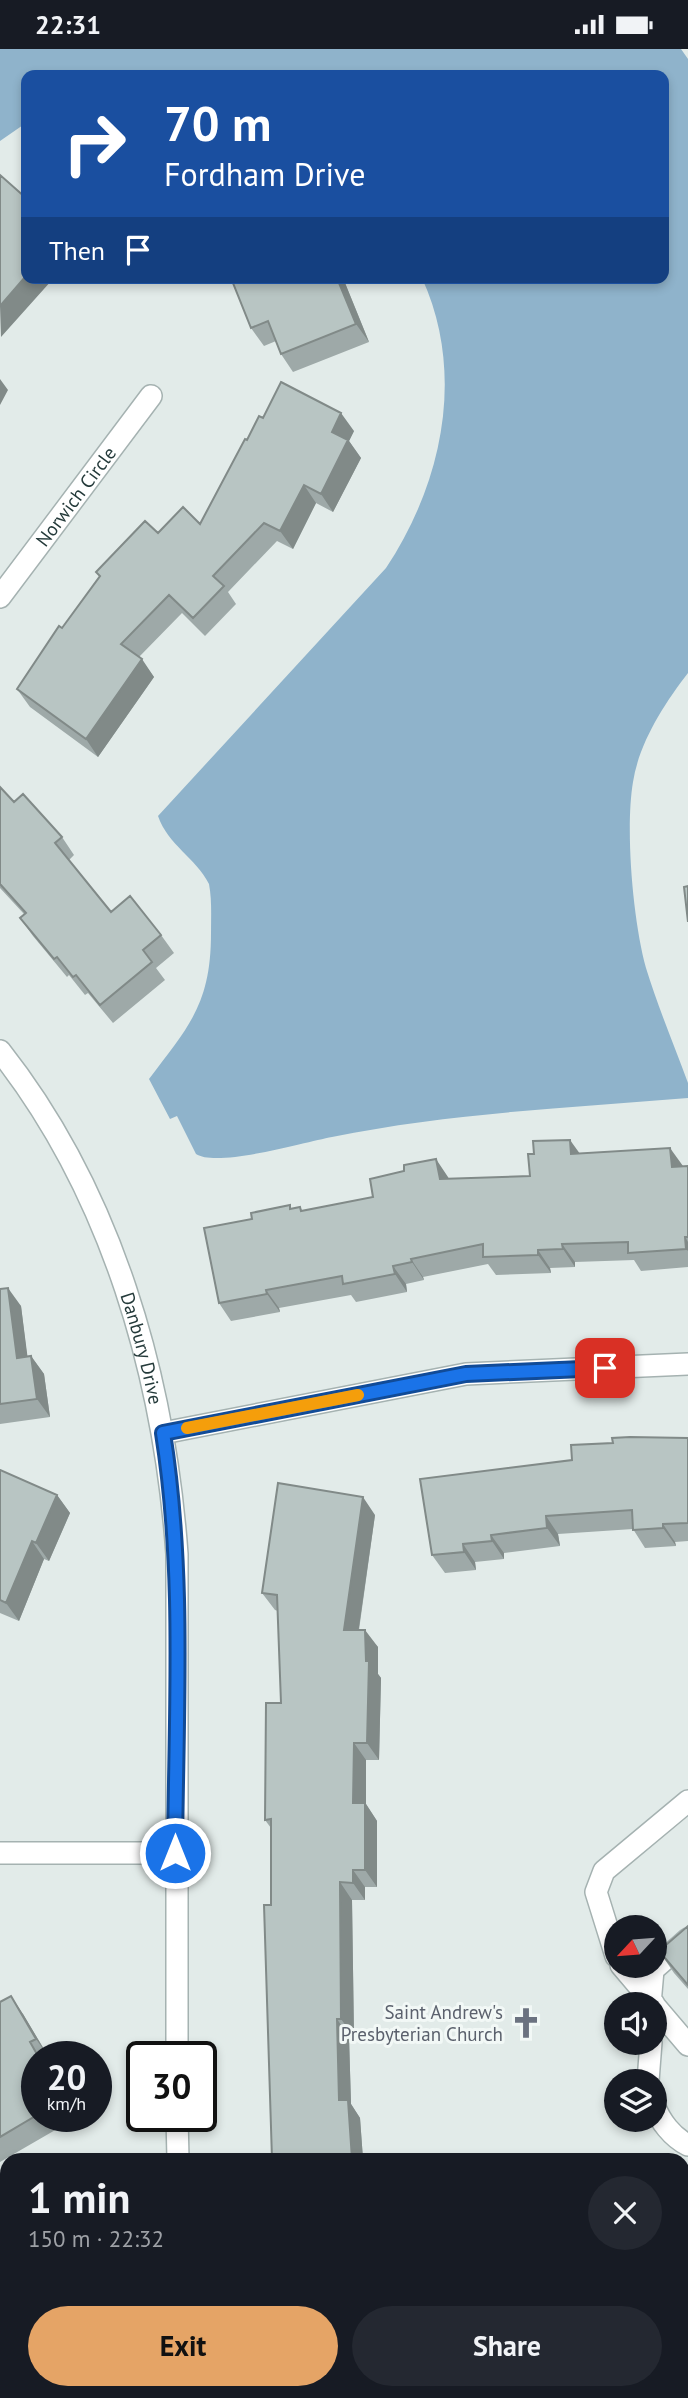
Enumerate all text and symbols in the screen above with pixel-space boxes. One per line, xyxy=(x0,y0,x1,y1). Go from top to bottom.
text: 22:31 xyxy=(35,8,101,41)
text: 70 m xyxy=(164,91,271,155)
icon: right xyxy=(49,98,140,189)
text: Fordham Drive xyxy=(164,153,365,195)
icon: arrive xyxy=(119,231,157,269)
text: Then xyxy=(49,234,105,267)
street label: Norwich Circle xyxy=(30,442,121,551)
street label: Danbury Drive xyxy=(115,1289,168,1406)
pin xyxy=(575,1338,635,1398)
icon: arrive xyxy=(586,1349,624,1387)
position arrow xyxy=(138,1816,212,1890)
north arrow xyxy=(604,1915,667,1977)
map controls xyxy=(604,1915,667,2132)
button: sound xyxy=(604,1992,667,2055)
place label: Saint Andrew's Presbyterian Church xyxy=(341,2000,503,2046)
church icon: Saint Andrew's Presbyterian Church xyxy=(509,2006,543,2040)
speed limit sign: 30 xyxy=(126,2041,217,2132)
text: 20 xyxy=(47,2054,86,2100)
button: layers xyxy=(604,2069,667,2132)
text: km/h xyxy=(47,2092,86,2115)
text: 1 min xyxy=(28,2170,130,2225)
button: close xyxy=(588,2176,662,2250)
text: 150 m · 22:32 xyxy=(28,2224,164,2253)
button: Exit xyxy=(28,2306,338,2386)
button: Share xyxy=(352,2306,662,2386)

